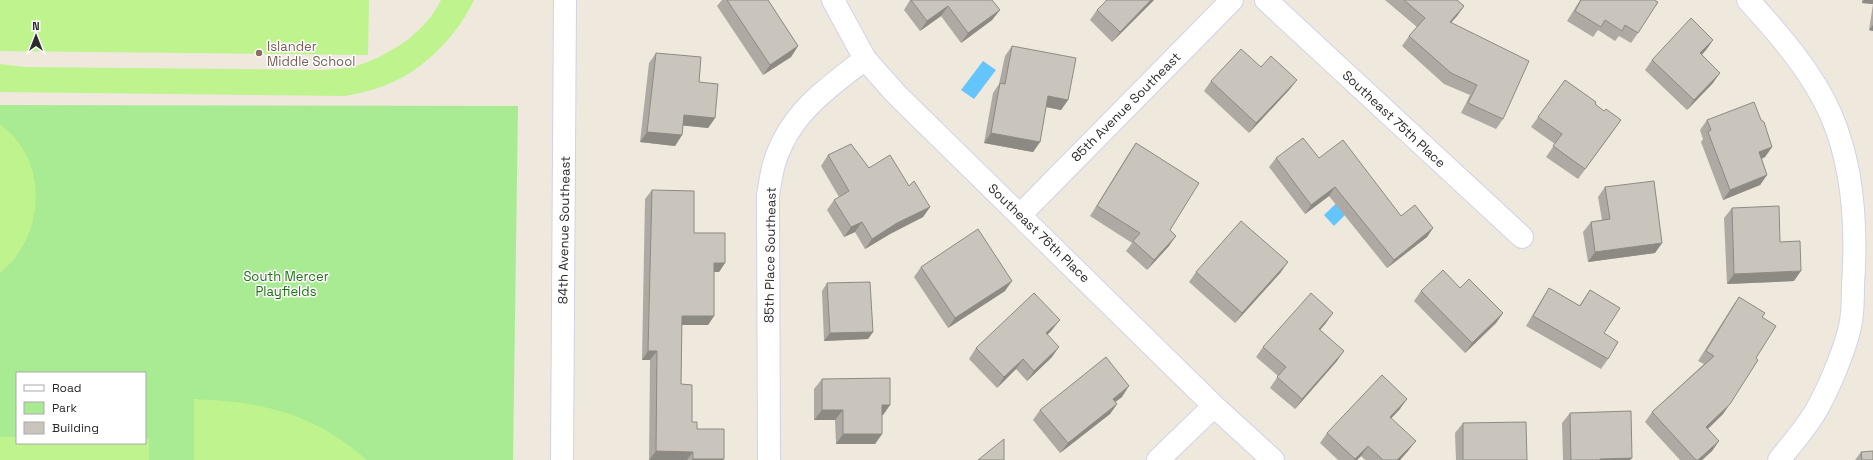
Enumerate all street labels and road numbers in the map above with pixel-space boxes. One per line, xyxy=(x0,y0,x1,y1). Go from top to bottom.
street label: 85th Avenue Southeast xyxy=(1068,49,1184,165)
street label: Southeast 75th Place xyxy=(1339,67,1449,171)
street label: 84th Avenue Southeast xyxy=(554,156,574,304)
street label: Southeast 76th Place xyxy=(984,180,1094,286)
street label: 85th Place Southeast xyxy=(760,187,780,323)

